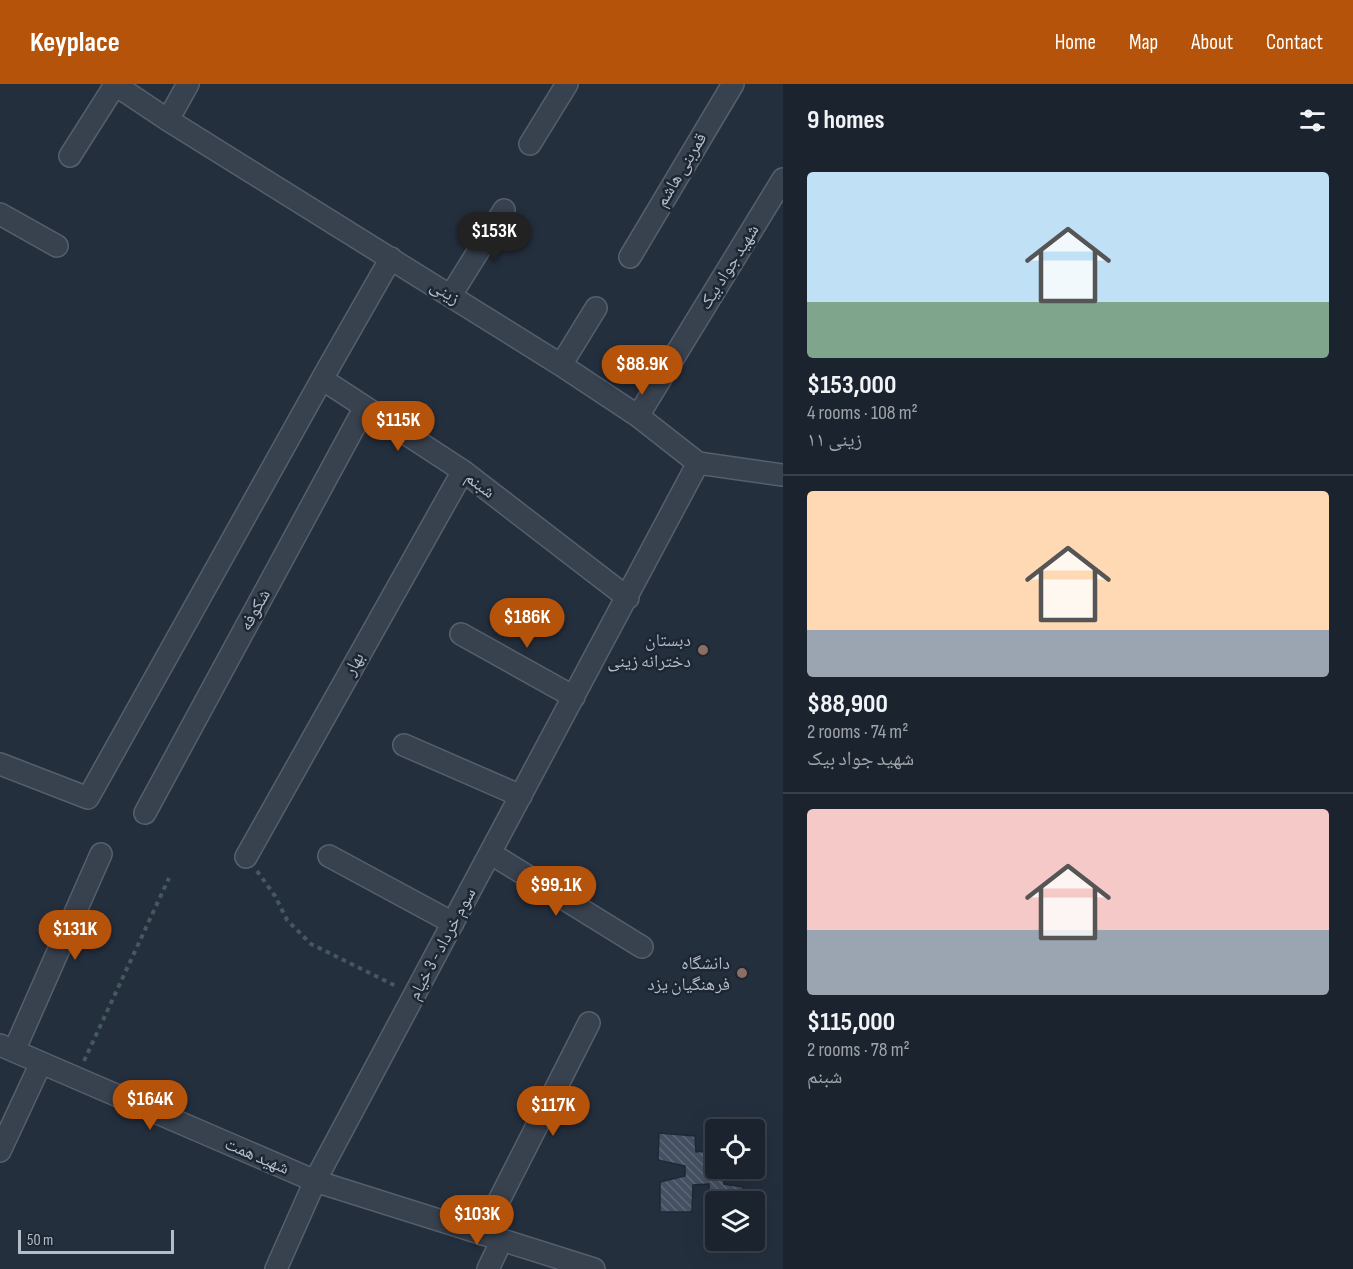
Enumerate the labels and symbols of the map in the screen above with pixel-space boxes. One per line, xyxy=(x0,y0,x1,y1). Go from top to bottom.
street label: قمربنی هاشم xyxy=(651,129,712,211)
pin: $153K xyxy=(452,212,536,263)
street label: شهید جواد بیک xyxy=(695,221,763,313)
street label: زینی xyxy=(426,275,464,309)
pin: $88.9K xyxy=(593,345,691,396)
pin: $115K xyxy=(356,401,440,452)
street label: شبنم xyxy=(460,467,499,504)
street label: شکوفه xyxy=(235,586,275,634)
pin: $186K xyxy=(485,598,569,649)
place label: دبستان دخترانه زینی xyxy=(607,630,691,672)
marker: دبستان دخترانه زینی xyxy=(696,643,710,657)
street label: بهار xyxy=(339,649,369,680)
pin: $99.1K xyxy=(507,866,605,917)
street label: سوم خرداد - 3 خیام xyxy=(404,884,481,1004)
pin: $131K xyxy=(33,910,117,961)
place label: دانشگاه فرهنگیان یزد xyxy=(647,953,730,995)
marker: دانشگاه فرهنگیان یزد xyxy=(735,966,749,980)
pin: $164K xyxy=(108,1080,192,1131)
pin: $117K xyxy=(511,1086,595,1137)
street label: شهید همت xyxy=(222,1133,292,1179)
pin: $103K xyxy=(435,1195,519,1246)
scale bar xyxy=(18,1227,174,1254)

